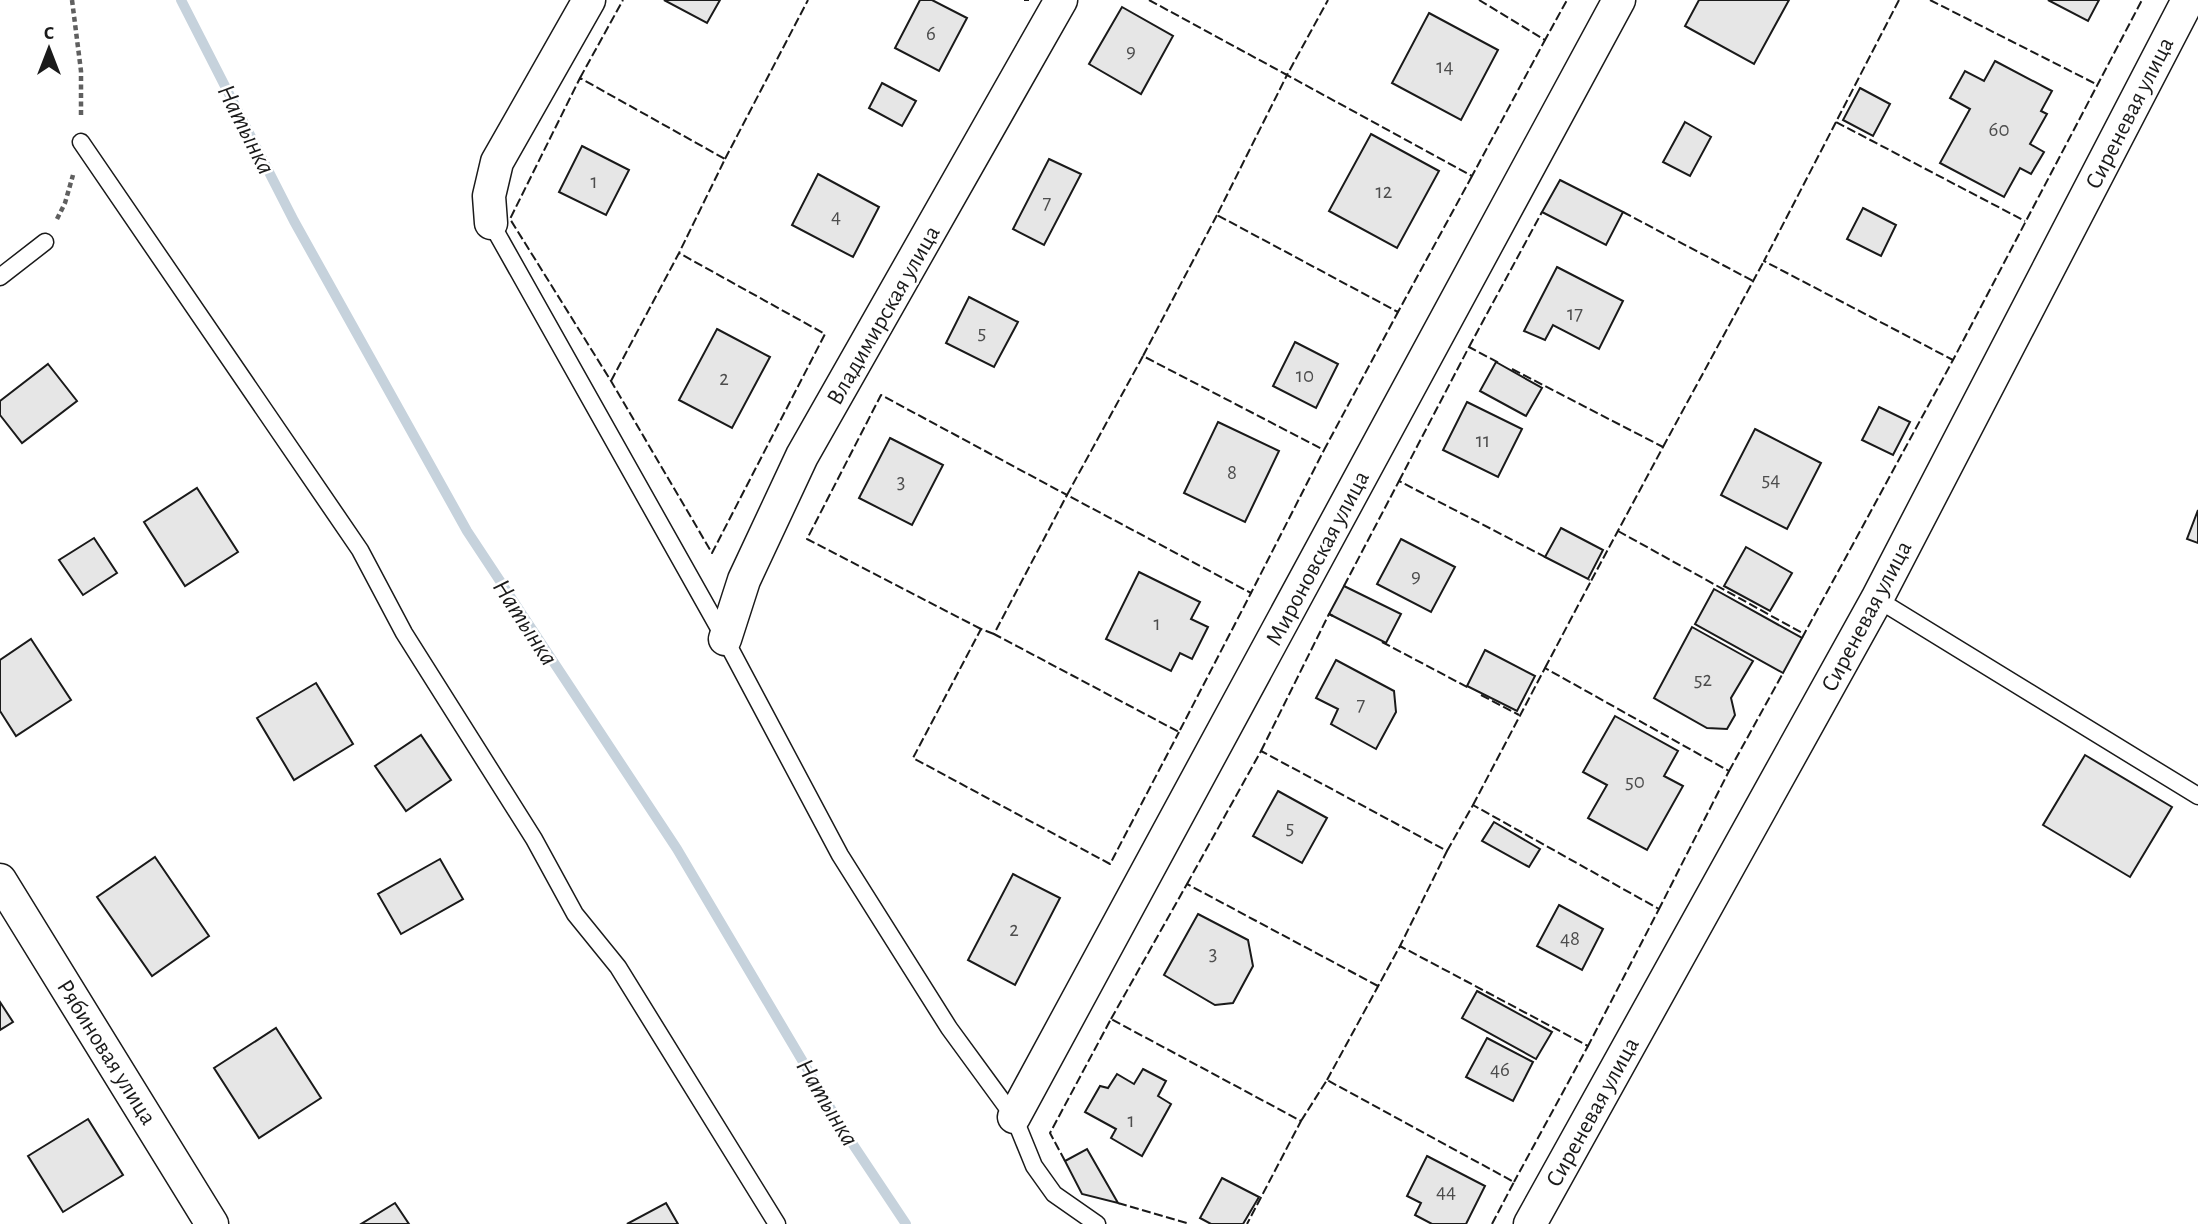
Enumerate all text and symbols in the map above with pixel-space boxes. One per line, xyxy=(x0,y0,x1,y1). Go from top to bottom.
north arrow xyxy=(14,14,84,84)
house number: 6 xyxy=(926,23,936,44)
text: С xyxy=(44,24,54,43)
street label: Сиреневая улица xyxy=(2081,34,2178,193)
house number: 9 xyxy=(1126,40,1136,61)
house number: 14 xyxy=(1436,56,1454,77)
water label: Натынка xyxy=(213,80,280,178)
house number: 60 xyxy=(1989,119,2009,140)
house number: 1 xyxy=(590,171,598,192)
house number: 12 xyxy=(1376,181,1392,202)
house number: 7 xyxy=(1043,192,1052,213)
house number: 4 xyxy=(831,206,841,227)
street label: Владимирская улица xyxy=(823,222,945,409)
house number: 17 xyxy=(1567,303,1583,324)
house number: 5 xyxy=(978,322,986,343)
house number: 10 xyxy=(1296,365,1314,386)
house number: 2 xyxy=(719,368,729,389)
house number: 11 xyxy=(1476,430,1490,451)
house number: 8 xyxy=(1227,462,1237,483)
street label: Мироновская улица xyxy=(1262,467,1374,650)
house number: 54 xyxy=(1762,469,1780,490)
house number: 3 xyxy=(897,471,905,492)
street label: Сиреневая улица xyxy=(1817,537,1917,696)
house number: 9 xyxy=(1411,565,1421,586)
water label: Натынка xyxy=(488,575,562,670)
house number: 1 xyxy=(1153,613,1161,634)
house number: 52 xyxy=(1694,669,1712,690)
house number: 7 xyxy=(1357,694,1366,715)
house number: 50 xyxy=(1625,771,1645,792)
house number: 5 xyxy=(1286,817,1294,838)
house number: 2 xyxy=(1009,919,1019,940)
house number: 48 xyxy=(1560,928,1580,949)
house number: 3 xyxy=(1209,943,1217,964)
street label: Рябиновая улица xyxy=(52,976,160,1129)
street label: Сиреневая улица xyxy=(1542,1034,1644,1191)
water label: Натынка xyxy=(791,1054,863,1151)
house number: 46 xyxy=(1490,1059,1510,1080)
house number: 1 xyxy=(1127,1110,1135,1131)
house number: 44 xyxy=(1436,1181,1456,1202)

